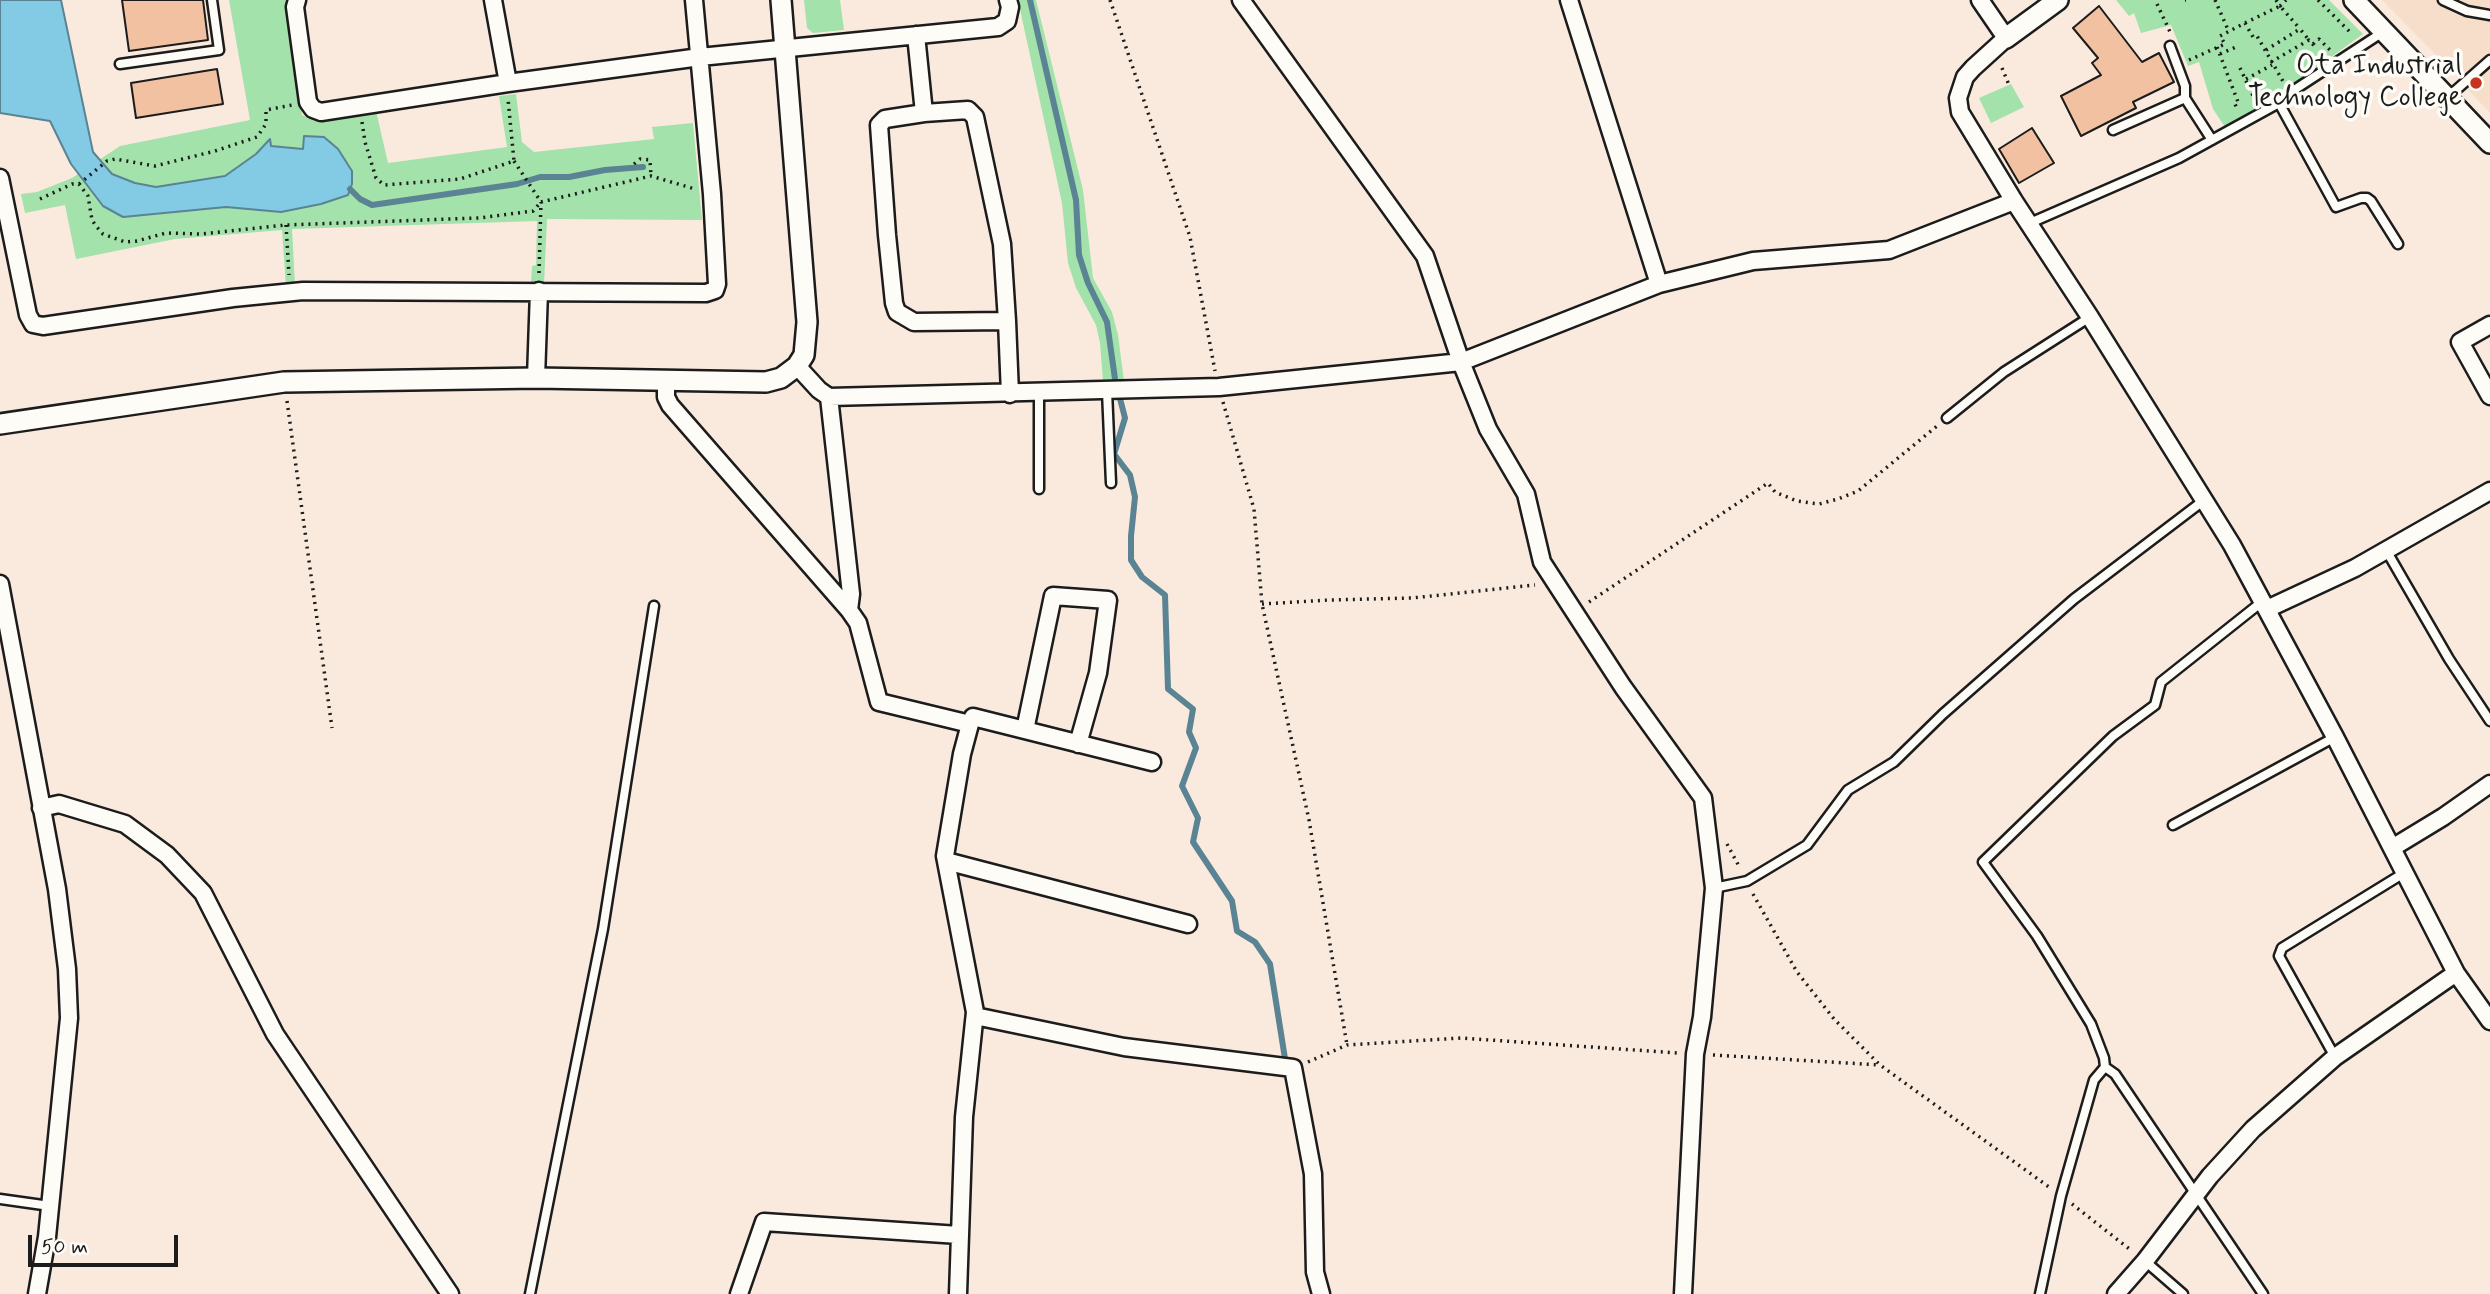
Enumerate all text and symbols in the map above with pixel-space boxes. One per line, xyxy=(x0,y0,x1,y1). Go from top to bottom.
place label: Ota Industrial Technology College xyxy=(2248,50,2462,116)
marker: Ota Industrial Technology College xyxy=(2468,75,2484,91)
scale bar xyxy=(32,1220,182,1264)
text: 50 m xyxy=(41,1233,88,1261)

